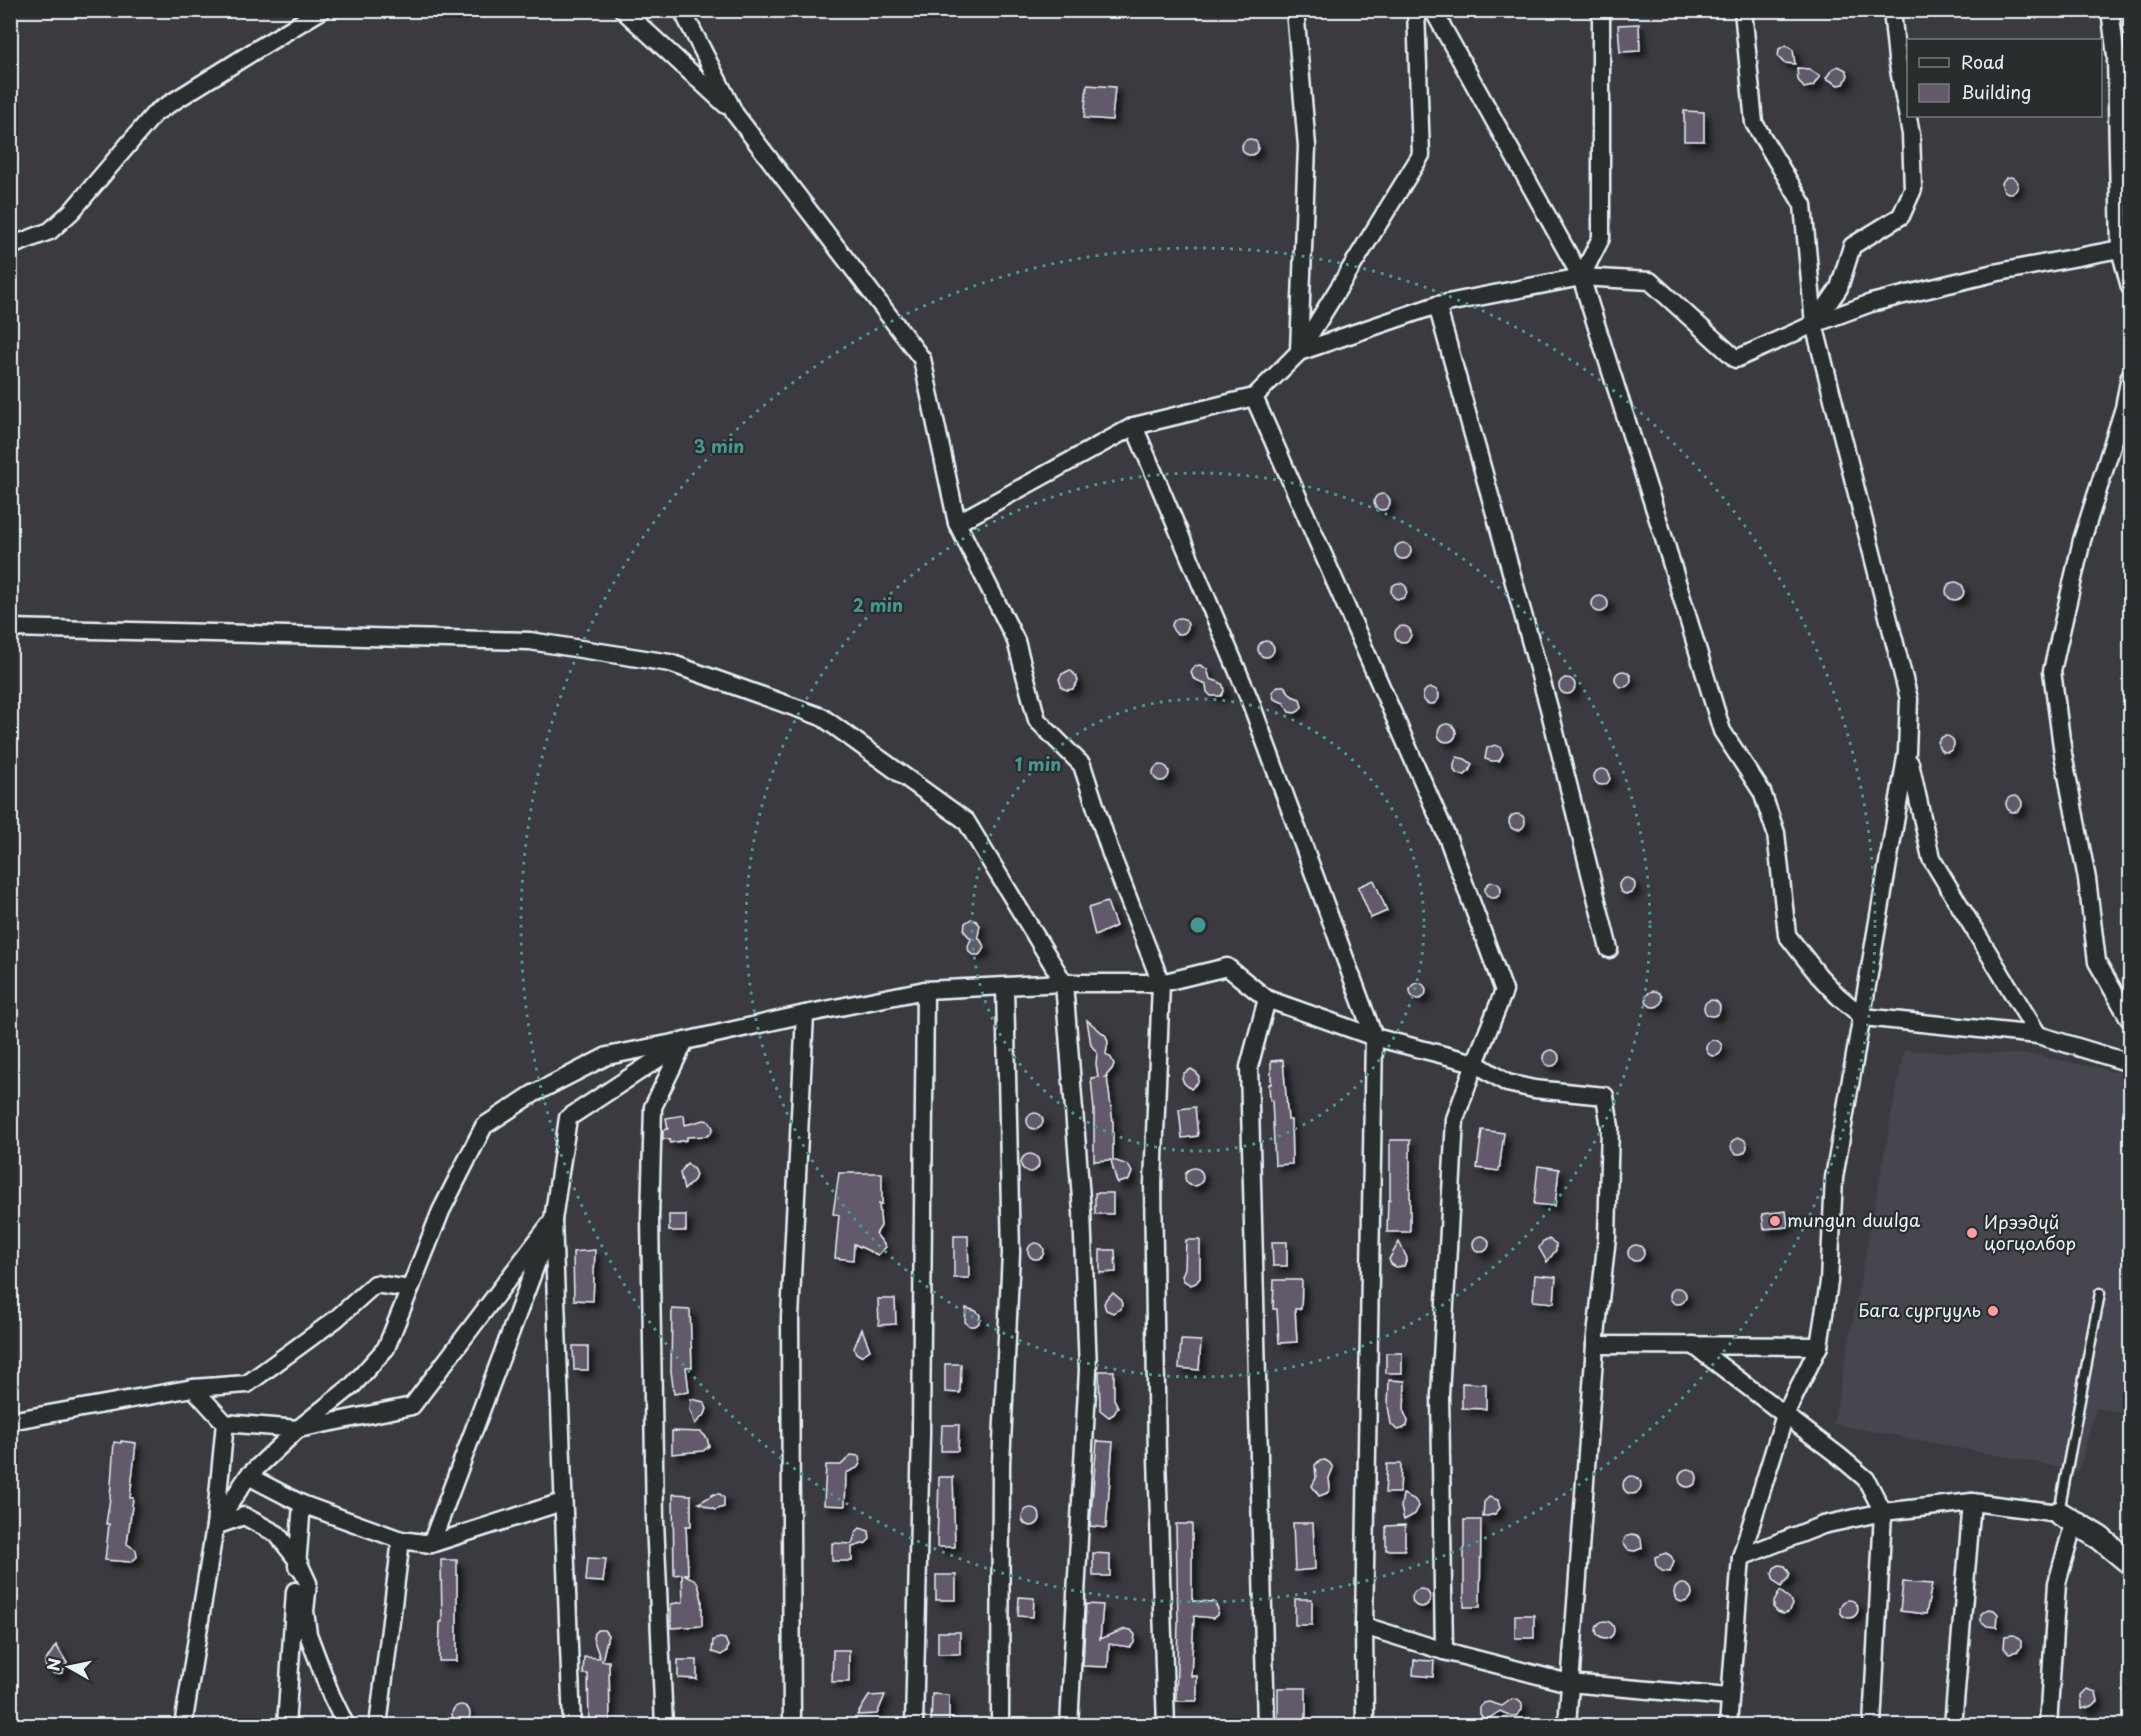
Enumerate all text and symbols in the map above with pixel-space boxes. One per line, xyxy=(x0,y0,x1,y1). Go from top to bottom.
legend xyxy=(1907,39,2102,117)
text: Road xyxy=(1961,48,2005,75)
text: Building xyxy=(1961,78,2031,105)
text: 3 min xyxy=(694,432,744,459)
text: 2 min xyxy=(853,591,903,618)
text: 1 min xyxy=(1015,750,1061,777)
centre of rings xyxy=(1188,915,1208,935)
place label: mungun duulga xyxy=(1787,1206,1921,1233)
place label: Ирээдүй цогцолбор xyxy=(1984,1208,2076,1256)
marker: mungun duulga xyxy=(1768,1214,1782,1228)
marker: Ирээдүй цогцолбор xyxy=(1965,1226,1979,1240)
place label: Бага сургууль xyxy=(1858,1296,1981,1323)
marker: Бага сургууль xyxy=(1986,1304,2000,1318)
north arrow xyxy=(39,1637,99,1697)
text: N xyxy=(40,1656,66,1673)

